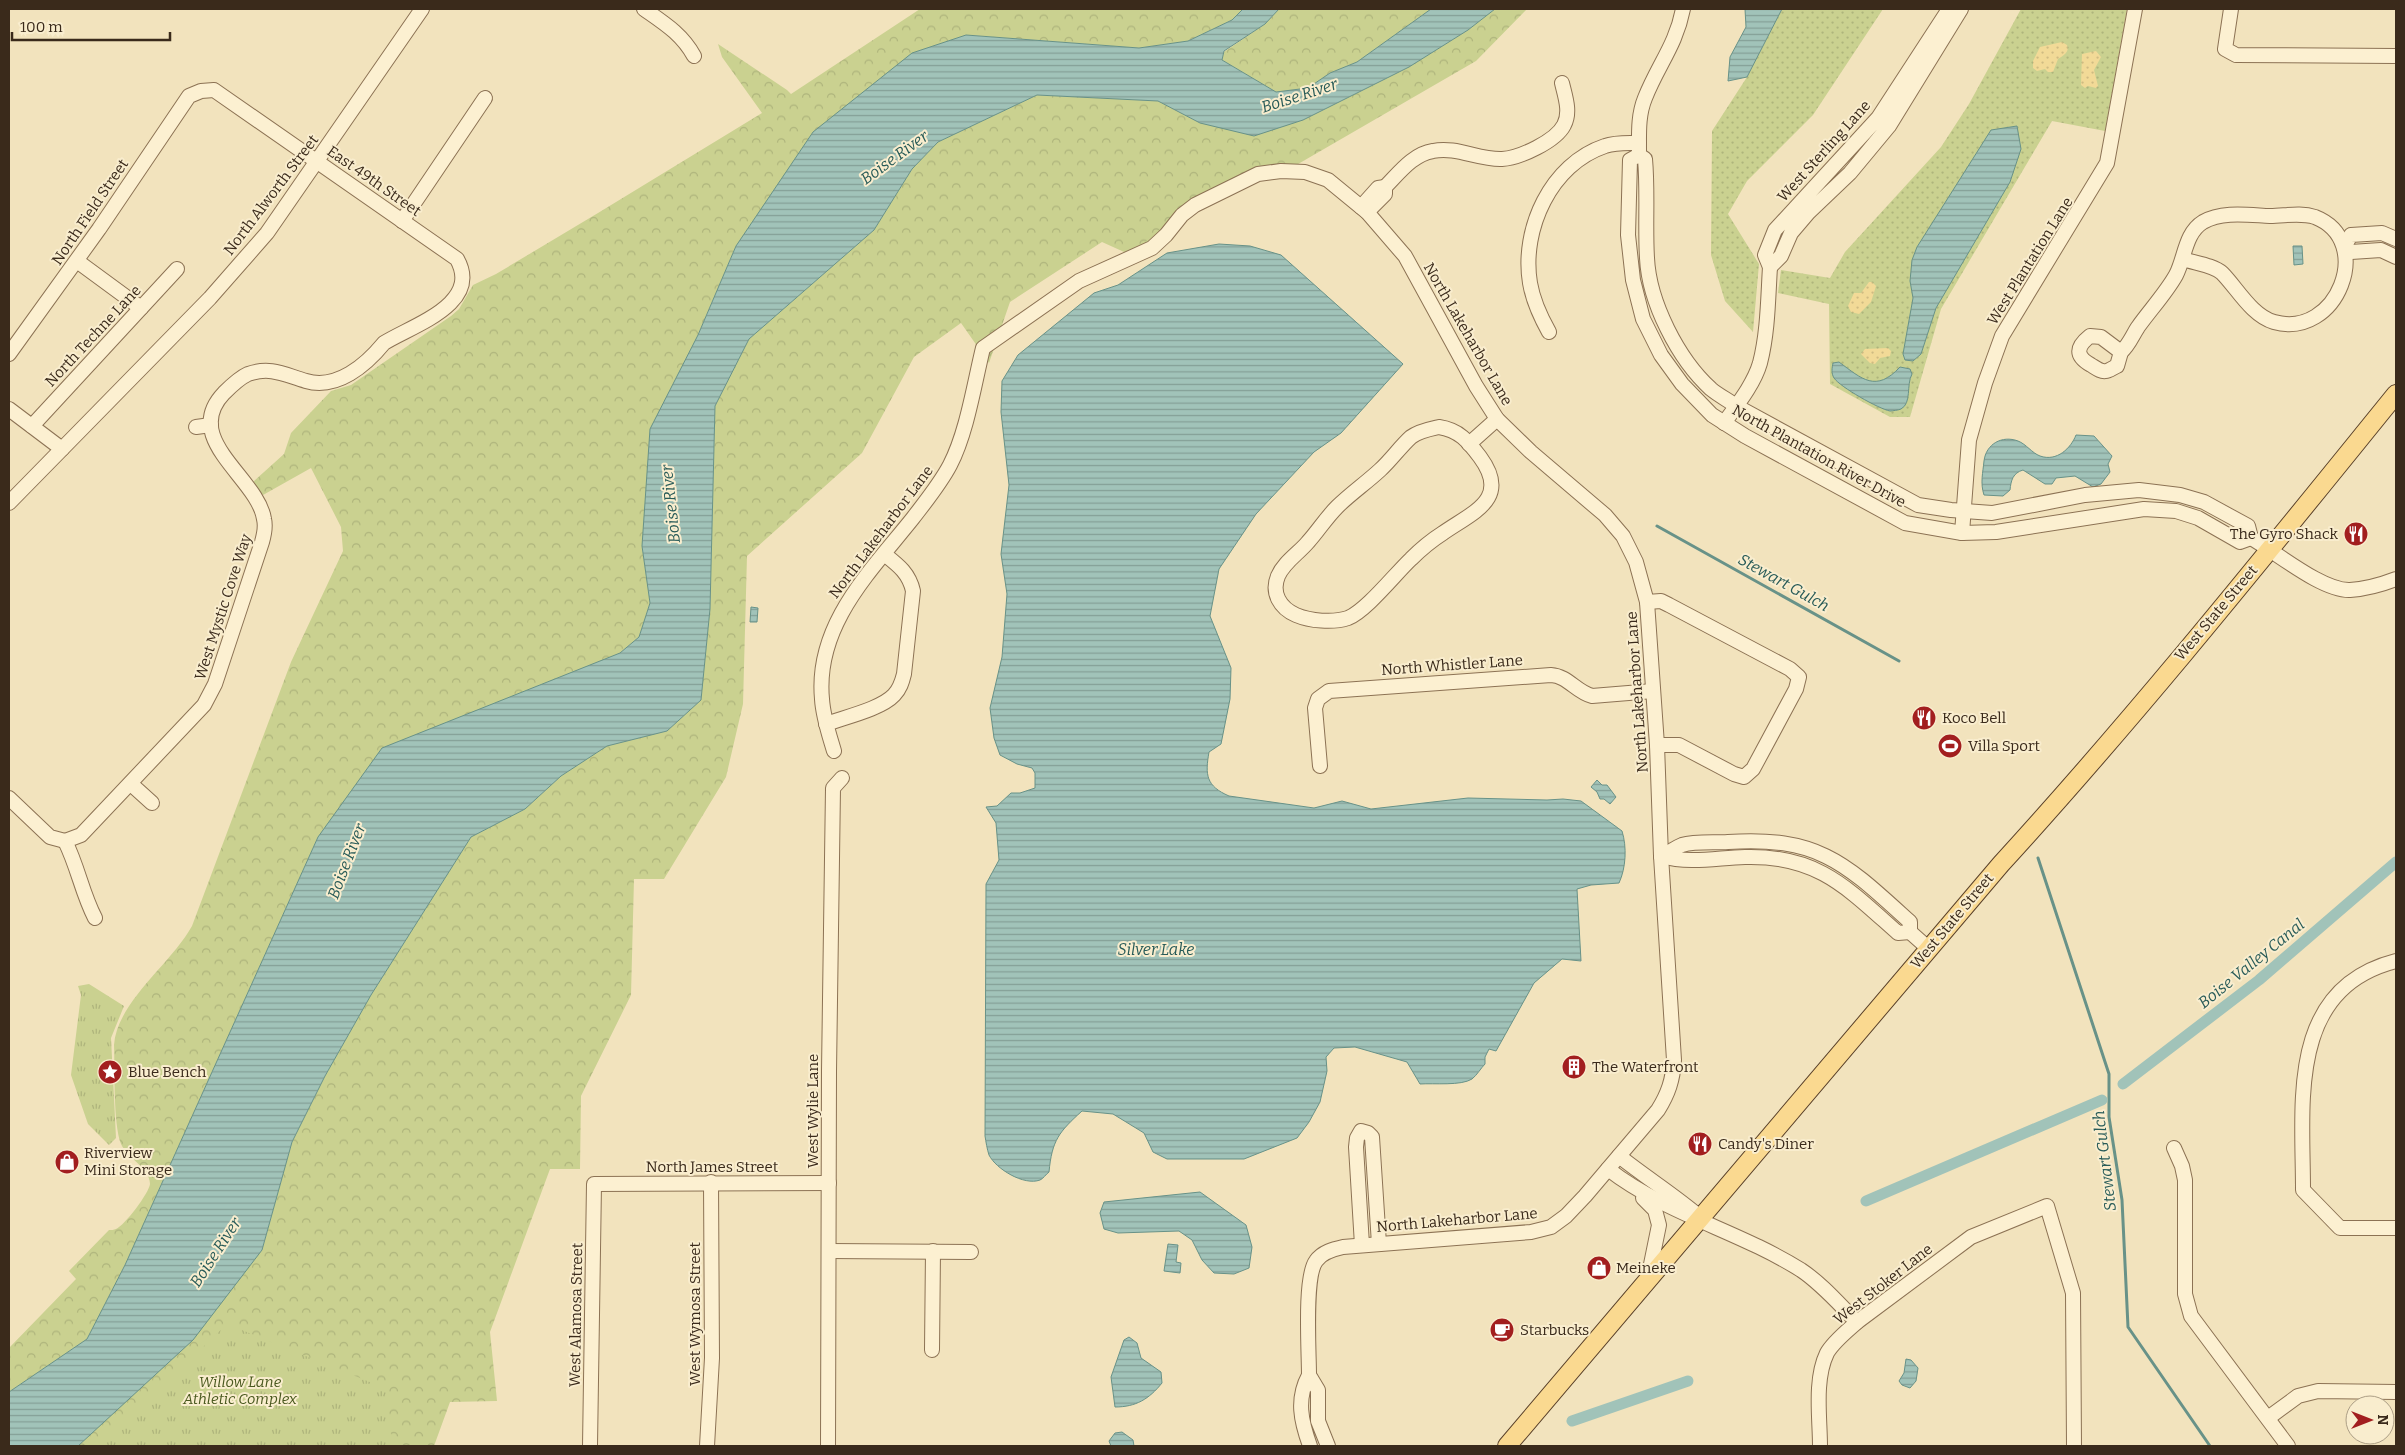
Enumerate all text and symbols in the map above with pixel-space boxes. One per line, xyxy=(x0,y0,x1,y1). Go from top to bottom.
scale bar xyxy=(12,10,170,42)
text: 100 m xyxy=(20,18,63,36)
water label: Boise River xyxy=(1259,74,1341,117)
street label: West Sterling Lane xyxy=(1774,97,1874,205)
water label: Boise River xyxy=(857,126,933,188)
street label: North Alworth Street xyxy=(220,131,322,259)
street label: East 49th Street xyxy=(324,142,425,220)
street label: North Field Street xyxy=(48,155,132,268)
street label: West Plantation Lane xyxy=(1983,194,2077,328)
street label: North Lakeharbor Lane xyxy=(1420,259,1516,409)
street label: North Techne Lane xyxy=(41,282,145,390)
street label: North Plantation River Drive xyxy=(1729,401,1909,511)
water label: Boise River xyxy=(657,462,684,544)
street label: North Lakeharbor Lane xyxy=(825,462,937,602)
restaurant icon: The Gyro Shack xyxy=(2343,521,2369,547)
place label: The Gyro Shack xyxy=(2230,525,2338,543)
street label: West Mystic Cove Way xyxy=(191,532,255,682)
water label: Stewart Gulch xyxy=(1735,550,1833,615)
street label: West State Street xyxy=(2171,561,2262,664)
street label: North Lakeharbor Lane xyxy=(1622,611,1652,773)
street label: North Whistler Lane xyxy=(1380,651,1524,679)
restaurant icon: Koco Bell xyxy=(1911,705,1937,731)
place label: Koco Bell xyxy=(1942,709,2006,727)
sports icon: Villa Sport xyxy=(1937,733,1963,759)
place label: Villa Sport xyxy=(1968,737,2041,755)
water label: Boise River xyxy=(323,820,370,901)
street label: West State Street xyxy=(1907,869,1998,972)
water label: Boise Valley Canal xyxy=(2194,915,2308,1012)
water label: Silver Lake xyxy=(1118,940,1194,959)
street label: West Wylie Lane xyxy=(804,1054,822,1168)
building icon: The Waterfront xyxy=(1561,1054,1587,1080)
place label: The Waterfront xyxy=(1592,1058,1699,1076)
place icon: Blue Bench xyxy=(97,1059,123,1085)
place label: Blue Bench xyxy=(128,1063,207,1081)
water label: Stewart Gulch xyxy=(2089,1110,2120,1212)
restaurant icon: Candy's Diner xyxy=(1687,1131,1713,1157)
place label: Candy's Diner xyxy=(1718,1135,1814,1153)
place label: Riverview Mini Storage xyxy=(84,1144,172,1179)
shop icon: Riverview Mini Storage xyxy=(54,1149,80,1175)
street label: North James Street xyxy=(646,1158,779,1176)
street label: North Lakeharbor Lane xyxy=(1376,1204,1538,1236)
water label: Boise River xyxy=(186,1213,246,1290)
street label: West Stoker Lane xyxy=(1830,1240,1936,1328)
street label: West Wymosa Street xyxy=(686,1241,704,1386)
street label: West Alamosa Street xyxy=(566,1242,586,1387)
shop icon: Meineke xyxy=(1586,1255,1612,1281)
place label: Meineke xyxy=(1616,1259,1676,1277)
cafe icon: Starbucks xyxy=(1489,1317,1515,1343)
place label: Starbucks xyxy=(1520,1321,1589,1339)
park label: Willow Lane Athletic Complex xyxy=(182,1373,298,1408)
north arrow xyxy=(2345,1395,2395,1445)
text: N xyxy=(2374,1415,2391,1426)

